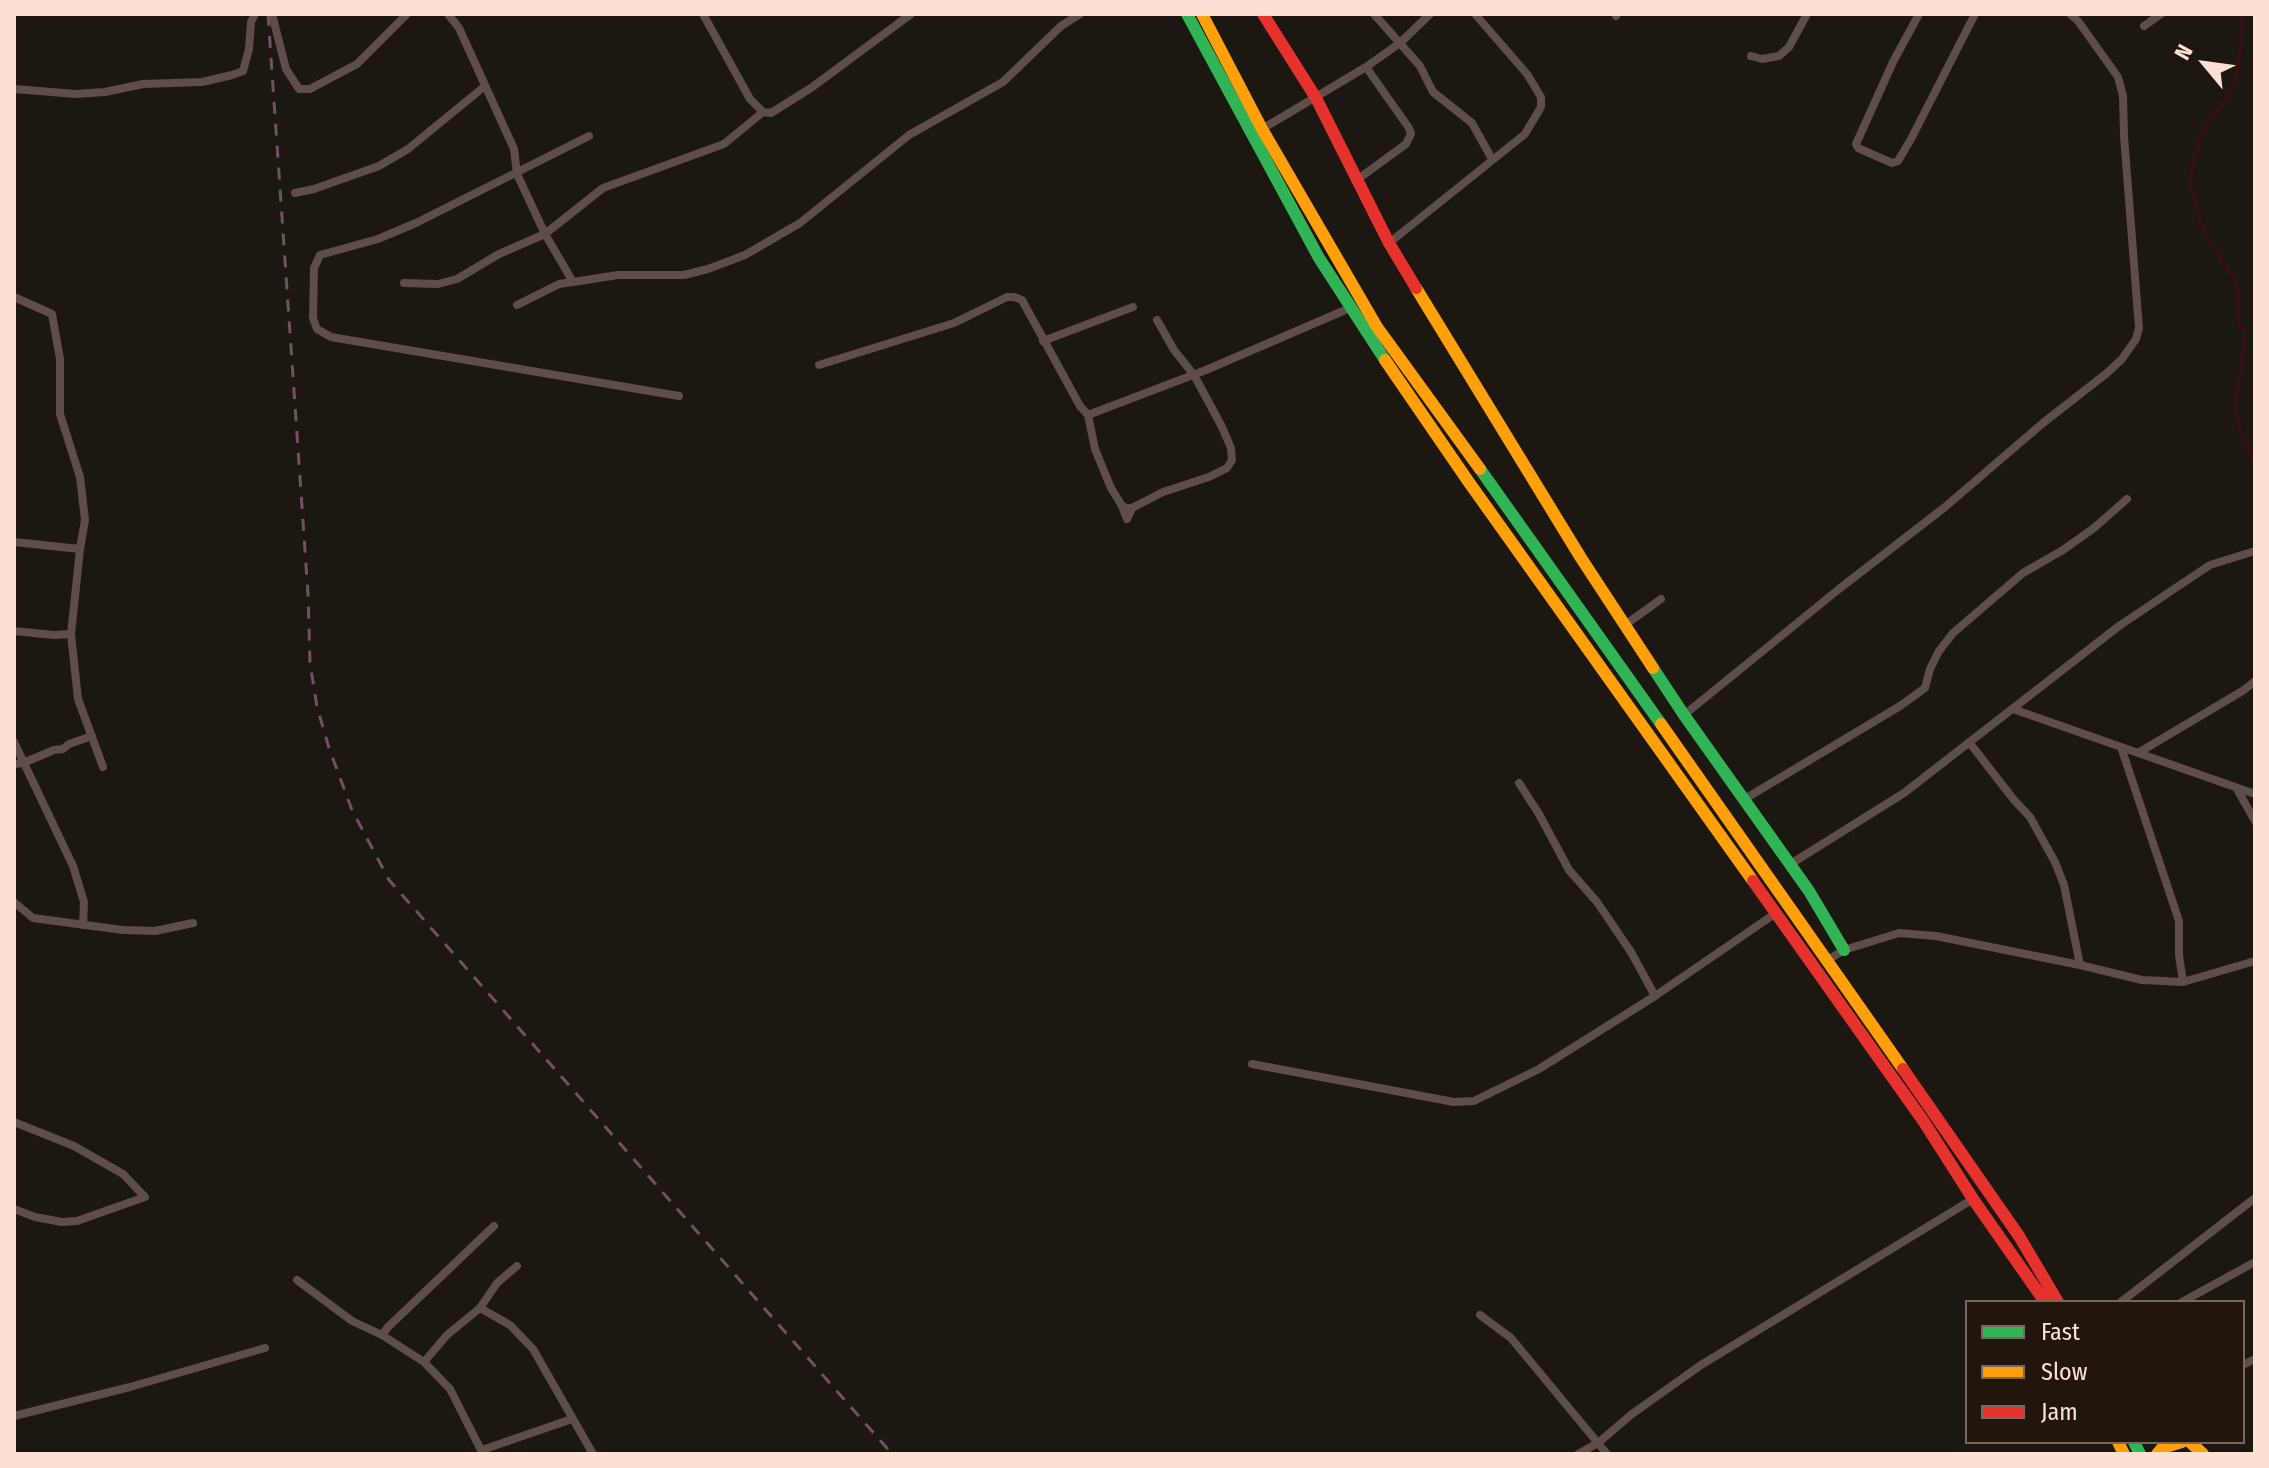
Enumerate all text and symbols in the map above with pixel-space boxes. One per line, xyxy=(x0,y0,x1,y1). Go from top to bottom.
north arrow xyxy=(2165,24,2245,104)
text: N xyxy=(2169,40,2199,64)
legend xyxy=(1965,1300,2245,1444)
text: Fast xyxy=(2041,1318,2080,1346)
text: Slow xyxy=(2041,1358,2087,1386)
text: Jam xyxy=(2041,1398,2078,1426)

